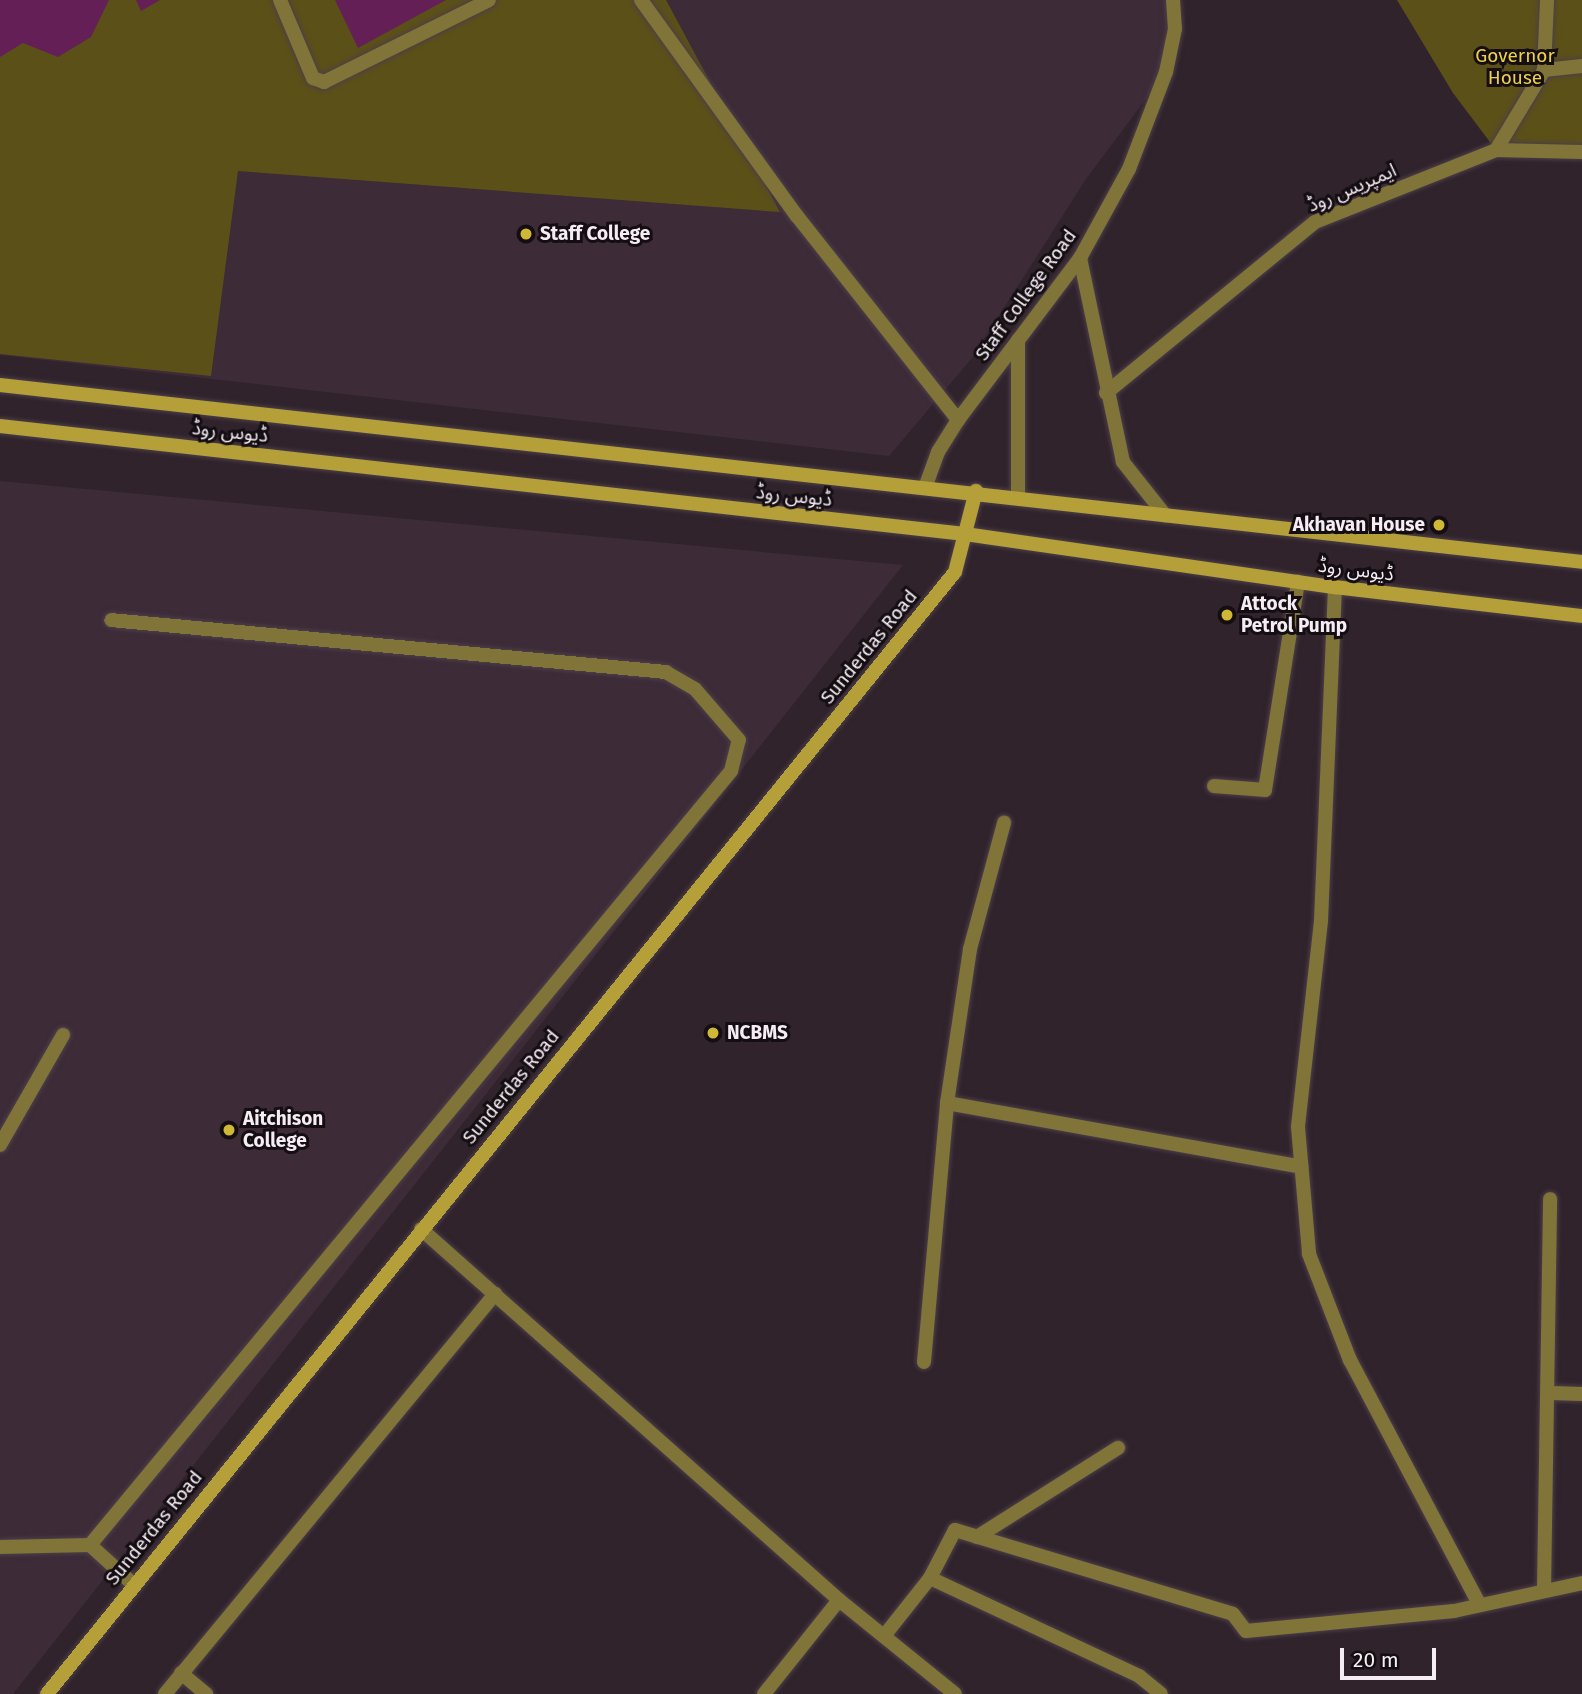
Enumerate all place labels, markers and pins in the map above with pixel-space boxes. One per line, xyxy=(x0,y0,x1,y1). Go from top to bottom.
place label: Staff College xyxy=(540,223,650,245)
marker: Staff College xyxy=(518,226,534,242)
place label: Akhavan House xyxy=(1293,514,1425,536)
marker: Akhavan House xyxy=(1431,517,1447,533)
place label: Attock Petrol Pump xyxy=(1241,593,1347,637)
marker: Attock Petrol Pump xyxy=(1219,607,1235,623)
place label: NCBMS xyxy=(727,1022,788,1044)
marker: NCBMS xyxy=(705,1025,721,1041)
place label: Aitchison College xyxy=(243,1108,323,1152)
marker: Aitchison College xyxy=(221,1122,237,1138)

